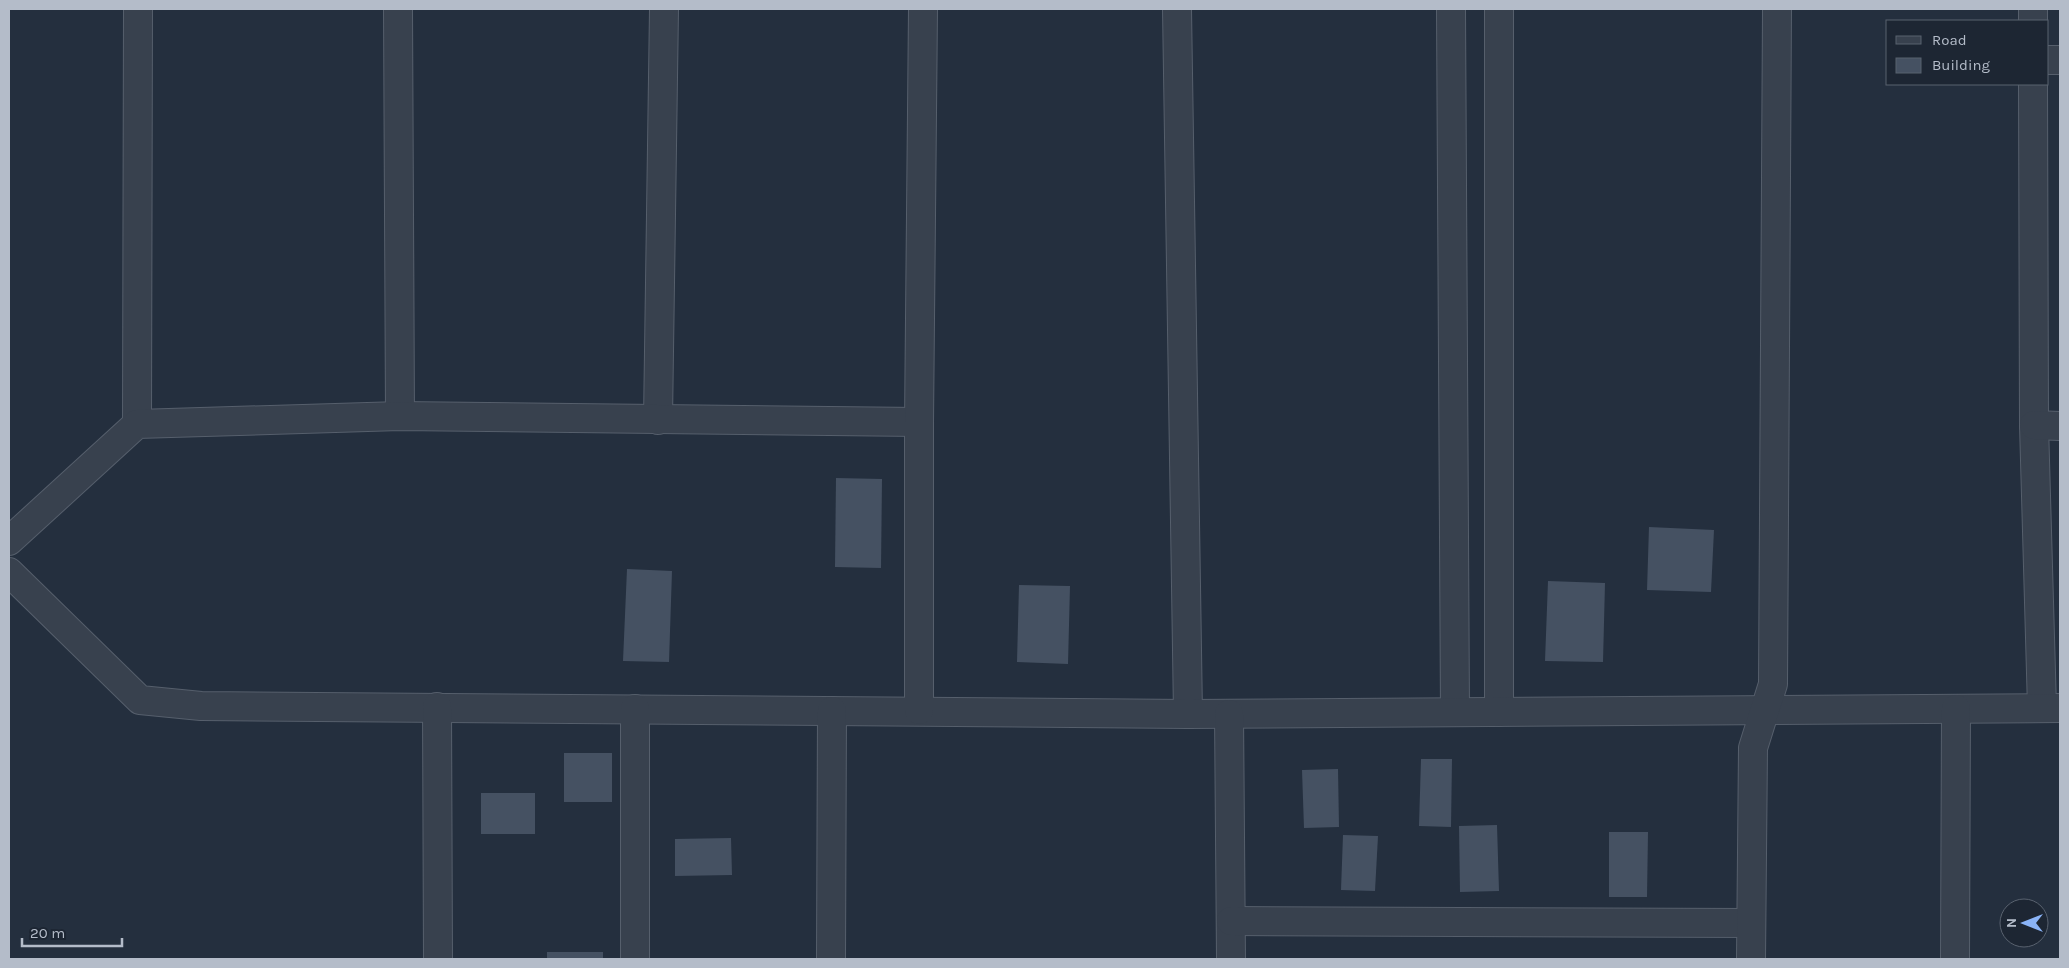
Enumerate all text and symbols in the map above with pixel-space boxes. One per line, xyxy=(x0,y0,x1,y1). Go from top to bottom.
legend xyxy=(1886,20,2049,85)
text: Road xyxy=(1932,31,1967,49)
text: Building xyxy=(1932,56,1990,74)
north arrow xyxy=(1999,898,2049,948)
scale bar xyxy=(22,916,122,948)
text: N xyxy=(2003,918,2020,928)
text: 20 m xyxy=(30,924,65,942)

